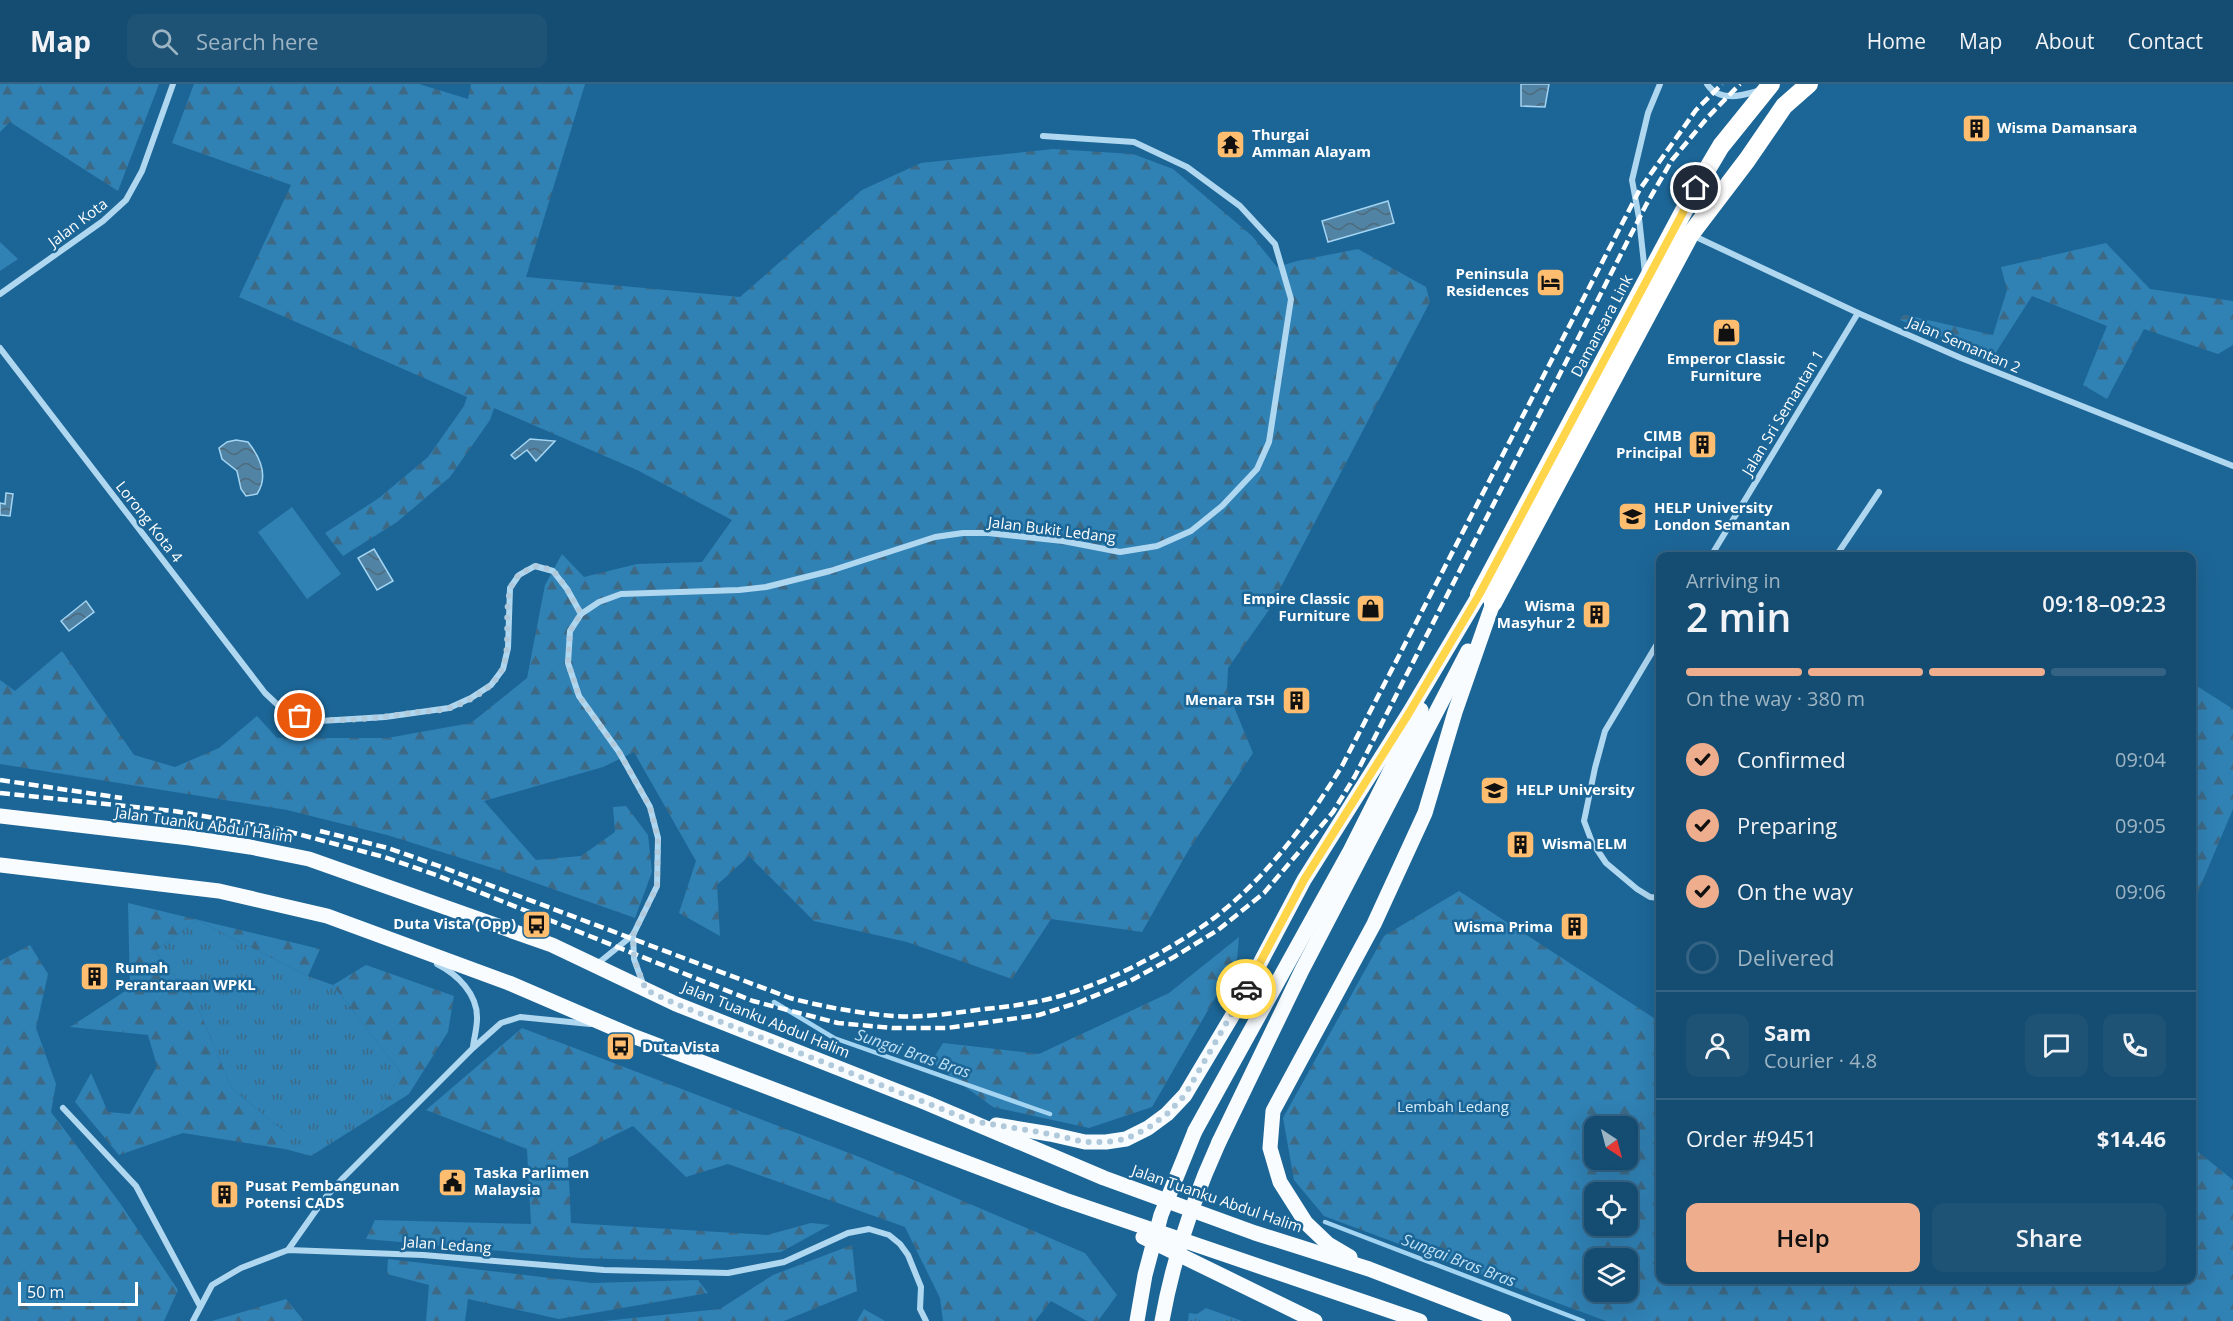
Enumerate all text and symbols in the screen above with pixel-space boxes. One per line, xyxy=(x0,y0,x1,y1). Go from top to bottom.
search box xyxy=(127,14,547,68)
text: Map xyxy=(30,22,91,60)
icon: search xyxy=(148,25,181,58)
text: Search here xyxy=(196,26,319,56)
text: Home xyxy=(1867,27,1926,55)
text: Map xyxy=(1959,27,2002,55)
text: About xyxy=(2035,27,2095,55)
text: Contact xyxy=(2128,27,2203,55)
building icon: Wisma Damansara xyxy=(1960,112,1992,144)
place label: Wisma Damansara xyxy=(1997,117,2137,137)
place label: Thurgai Amman Alayam xyxy=(1252,124,1371,161)
temple icon: Thurgai Amman Alayam xyxy=(1215,128,1247,160)
pin xyxy=(1670,162,1721,213)
icon: home xyxy=(1679,171,1712,204)
street label: Jalan Kota xyxy=(42,193,111,252)
place label: Peninsula Residences xyxy=(1446,263,1529,300)
hotel icon: Peninsula Residences xyxy=(1534,267,1566,299)
street label: Damansara Link xyxy=(1566,271,1637,380)
street label: Jalan Semantan 2 xyxy=(1903,310,2024,377)
shop icon: Emperor Classic Furniture xyxy=(1710,316,1742,348)
street label: Jalan Sri Semantan 1 xyxy=(1736,346,1828,481)
place label: Emperor Classic Furniture xyxy=(1667,348,1786,385)
place label: CIMB Principal xyxy=(1616,425,1682,462)
building icon: CIMB Principal xyxy=(1687,429,1719,461)
street label: Lorong Kota 4 xyxy=(112,477,188,566)
place label: HELP University London Semantan xyxy=(1654,497,1790,534)
school or university icon: HELP University London Semantan xyxy=(1617,501,1649,533)
street label: Jalan Bukit Ledang xyxy=(985,511,1117,547)
text: Arriving in xyxy=(1686,567,1781,594)
place label: Empire Classic Furniture xyxy=(1243,588,1350,625)
text: 09:18–09:23 xyxy=(2042,588,2166,618)
text: 2 min xyxy=(1686,590,1791,643)
shop icon: Empire Classic Furniture xyxy=(1355,592,1387,624)
place label: Wisma Masyhur 2 xyxy=(1497,595,1575,632)
building icon: Wisma Masyhur 2 xyxy=(1580,599,1612,631)
building icon: Menara TSH xyxy=(1280,684,1312,716)
text: On the way · 380 m xyxy=(1686,685,1865,712)
place label: Menara TSH xyxy=(1185,689,1275,709)
pin xyxy=(274,690,325,741)
icon: bag xyxy=(283,699,316,732)
icon: check xyxy=(1686,743,1719,776)
text: Confirmed xyxy=(1737,744,1846,774)
text: 09:04 xyxy=(2115,746,2166,773)
school or university icon: HELP University xyxy=(1479,774,1511,806)
place label: HELP University xyxy=(1516,779,1635,799)
street label: Jalan Tuanku Abdul Halim xyxy=(112,801,294,846)
icon: check xyxy=(1686,809,1719,842)
text: Preparing xyxy=(1737,810,1837,840)
text: 09:05 xyxy=(2115,812,2166,839)
building icon: Wisma ELM xyxy=(1505,828,1537,860)
place label: Wisma ELM xyxy=(1542,833,1627,853)
icon: check xyxy=(1686,875,1719,908)
text: On the way xyxy=(1737,876,1853,906)
text: 09:06 xyxy=(2115,878,2166,905)
bus stop icon: Duta Vista (Opp) xyxy=(521,908,553,940)
building icon: Wisma Prima xyxy=(1558,911,1590,943)
place label: Duta Vista (Opp) xyxy=(393,913,516,933)
place label: Wisma Prima xyxy=(1454,916,1553,936)
text: Delivered xyxy=(1737,942,1835,972)
place label: Rumah Perantaraan WPKL xyxy=(115,957,256,994)
courier xyxy=(1216,959,1276,1019)
building icon: Rumah Perantaraan WPKL xyxy=(78,961,110,993)
icon: car xyxy=(1230,973,1263,1006)
street label: Jalan Tuanku Abdul Halim xyxy=(678,975,853,1062)
button: person xyxy=(1686,1014,1749,1077)
button: chat xyxy=(2025,1014,2088,1077)
button: phone xyxy=(2103,1014,2166,1077)
text: Sam xyxy=(1764,1017,1811,1047)
water label: Sungai Bras Bras xyxy=(853,1023,973,1083)
bus stop icon: Duta Vista xyxy=(605,1031,637,1063)
place label: Duta Vista xyxy=(642,1036,720,1056)
text: Courier · 4.8 xyxy=(1764,1047,1877,1074)
park label: Lembah Ledang xyxy=(1397,1096,1509,1116)
north arrow xyxy=(1584,1116,1638,1170)
map controls xyxy=(1584,1116,1638,1302)
text: Order #9451 xyxy=(1686,1123,1817,1153)
text: $14.46 xyxy=(2097,1123,2166,1153)
street label: Jalan Tuanku Abdul Halim xyxy=(1127,1159,1305,1237)
place label: Taska Parlimen Malaysia xyxy=(474,1162,589,1199)
public building icon: Taska Parlimen Malaysia xyxy=(437,1166,469,1198)
place label: Pusat Pembangunan Potensi CADS xyxy=(245,1175,400,1212)
building icon: Pusat Pembangunan Potensi CADS xyxy=(208,1179,240,1211)
button: locate xyxy=(1584,1182,1638,1236)
button: Help xyxy=(1686,1203,1920,1272)
button: Share xyxy=(1932,1203,2166,1272)
water label: Sungai Bras Bras xyxy=(1399,1228,1519,1292)
street label: Jalan Ledang xyxy=(400,1231,492,1257)
button: layers xyxy=(1584,1248,1638,1302)
scale bar xyxy=(18,1279,138,1306)
text: 50 m xyxy=(27,1281,64,1303)

